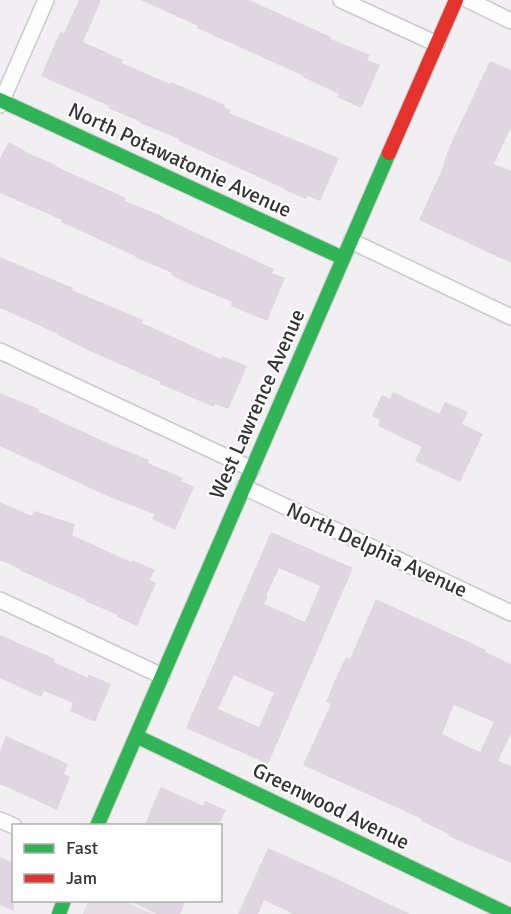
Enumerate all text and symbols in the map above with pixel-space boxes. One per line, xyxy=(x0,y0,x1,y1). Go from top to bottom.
street label: North Potawatomie Avenue xyxy=(64,97,296,223)
street label: West Lawrence Avenue xyxy=(203,305,311,503)
street label: North Delphia Avenue xyxy=(283,497,471,603)
street label: Greenwood Avenue xyxy=(248,757,414,855)
legend xyxy=(12,824,222,902)
text: Fast xyxy=(66,837,98,859)
text: Jam xyxy=(66,867,97,889)

